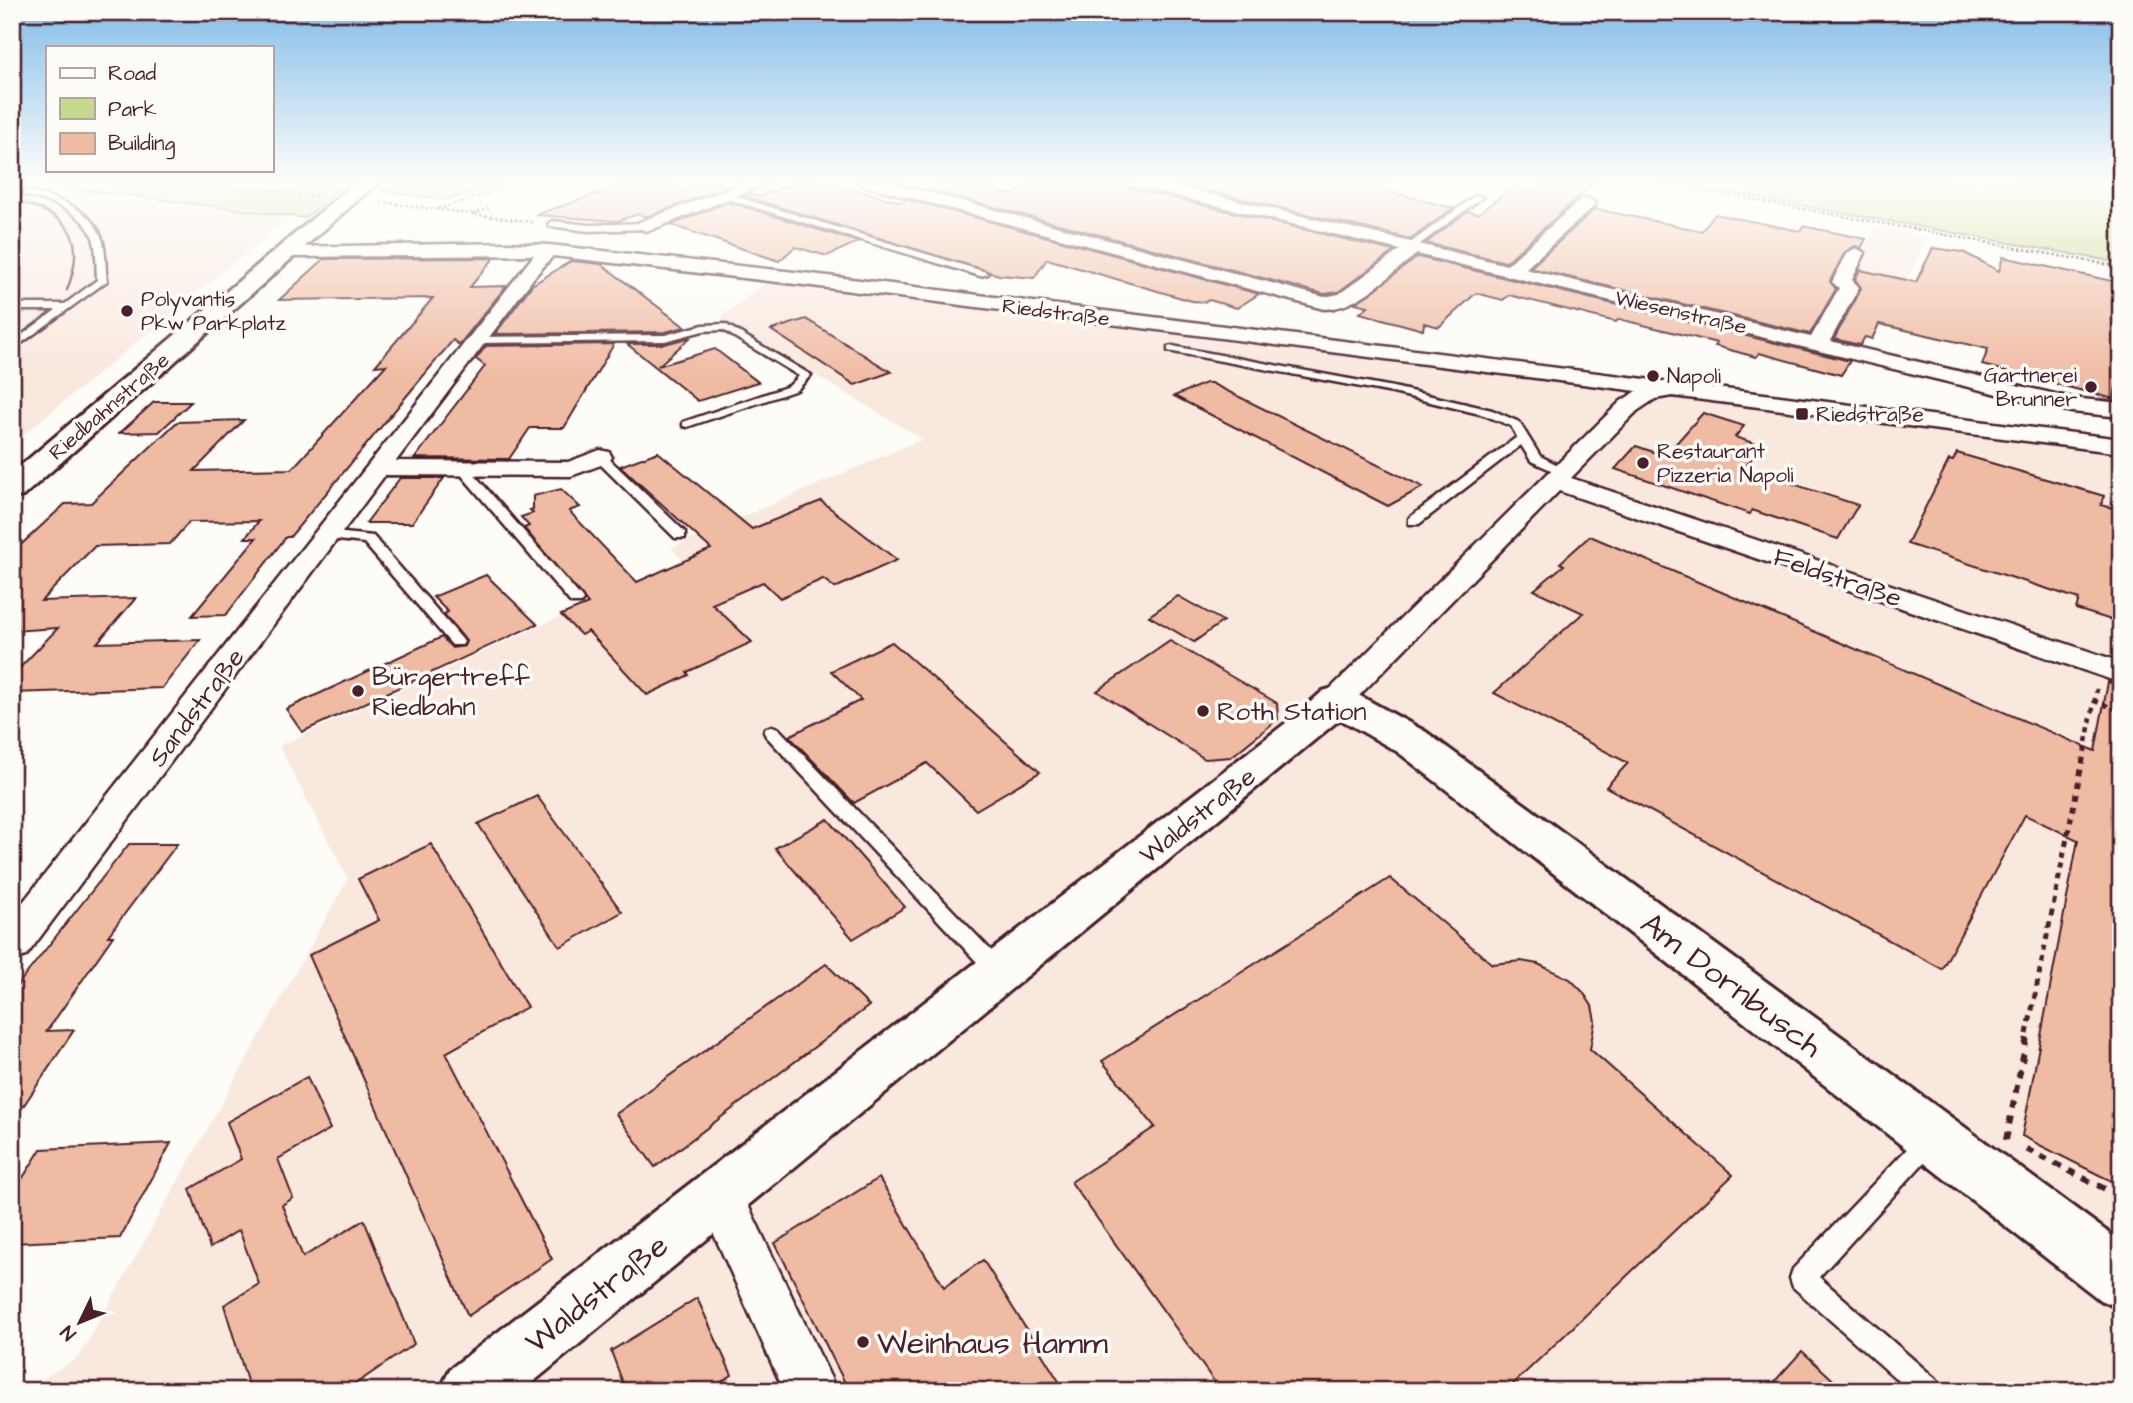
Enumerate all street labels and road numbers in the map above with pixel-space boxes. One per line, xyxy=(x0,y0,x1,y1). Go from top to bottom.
street label: Wiesenstraße xyxy=(1612,283,1750,342)
street label: Riedstraße xyxy=(1001,292,1111,333)
street label: Riedbahnstraße xyxy=(43,346,176,467)
street label: Feldstraße xyxy=(1769,539,1907,617)
street label: Sandstraße xyxy=(140,641,253,774)
street label: Waldstraße xyxy=(1132,759,1263,873)
street label: Am Dornbusch xyxy=(1631,902,1831,1069)
street label: Waldstraße xyxy=(516,1224,678,1364)

